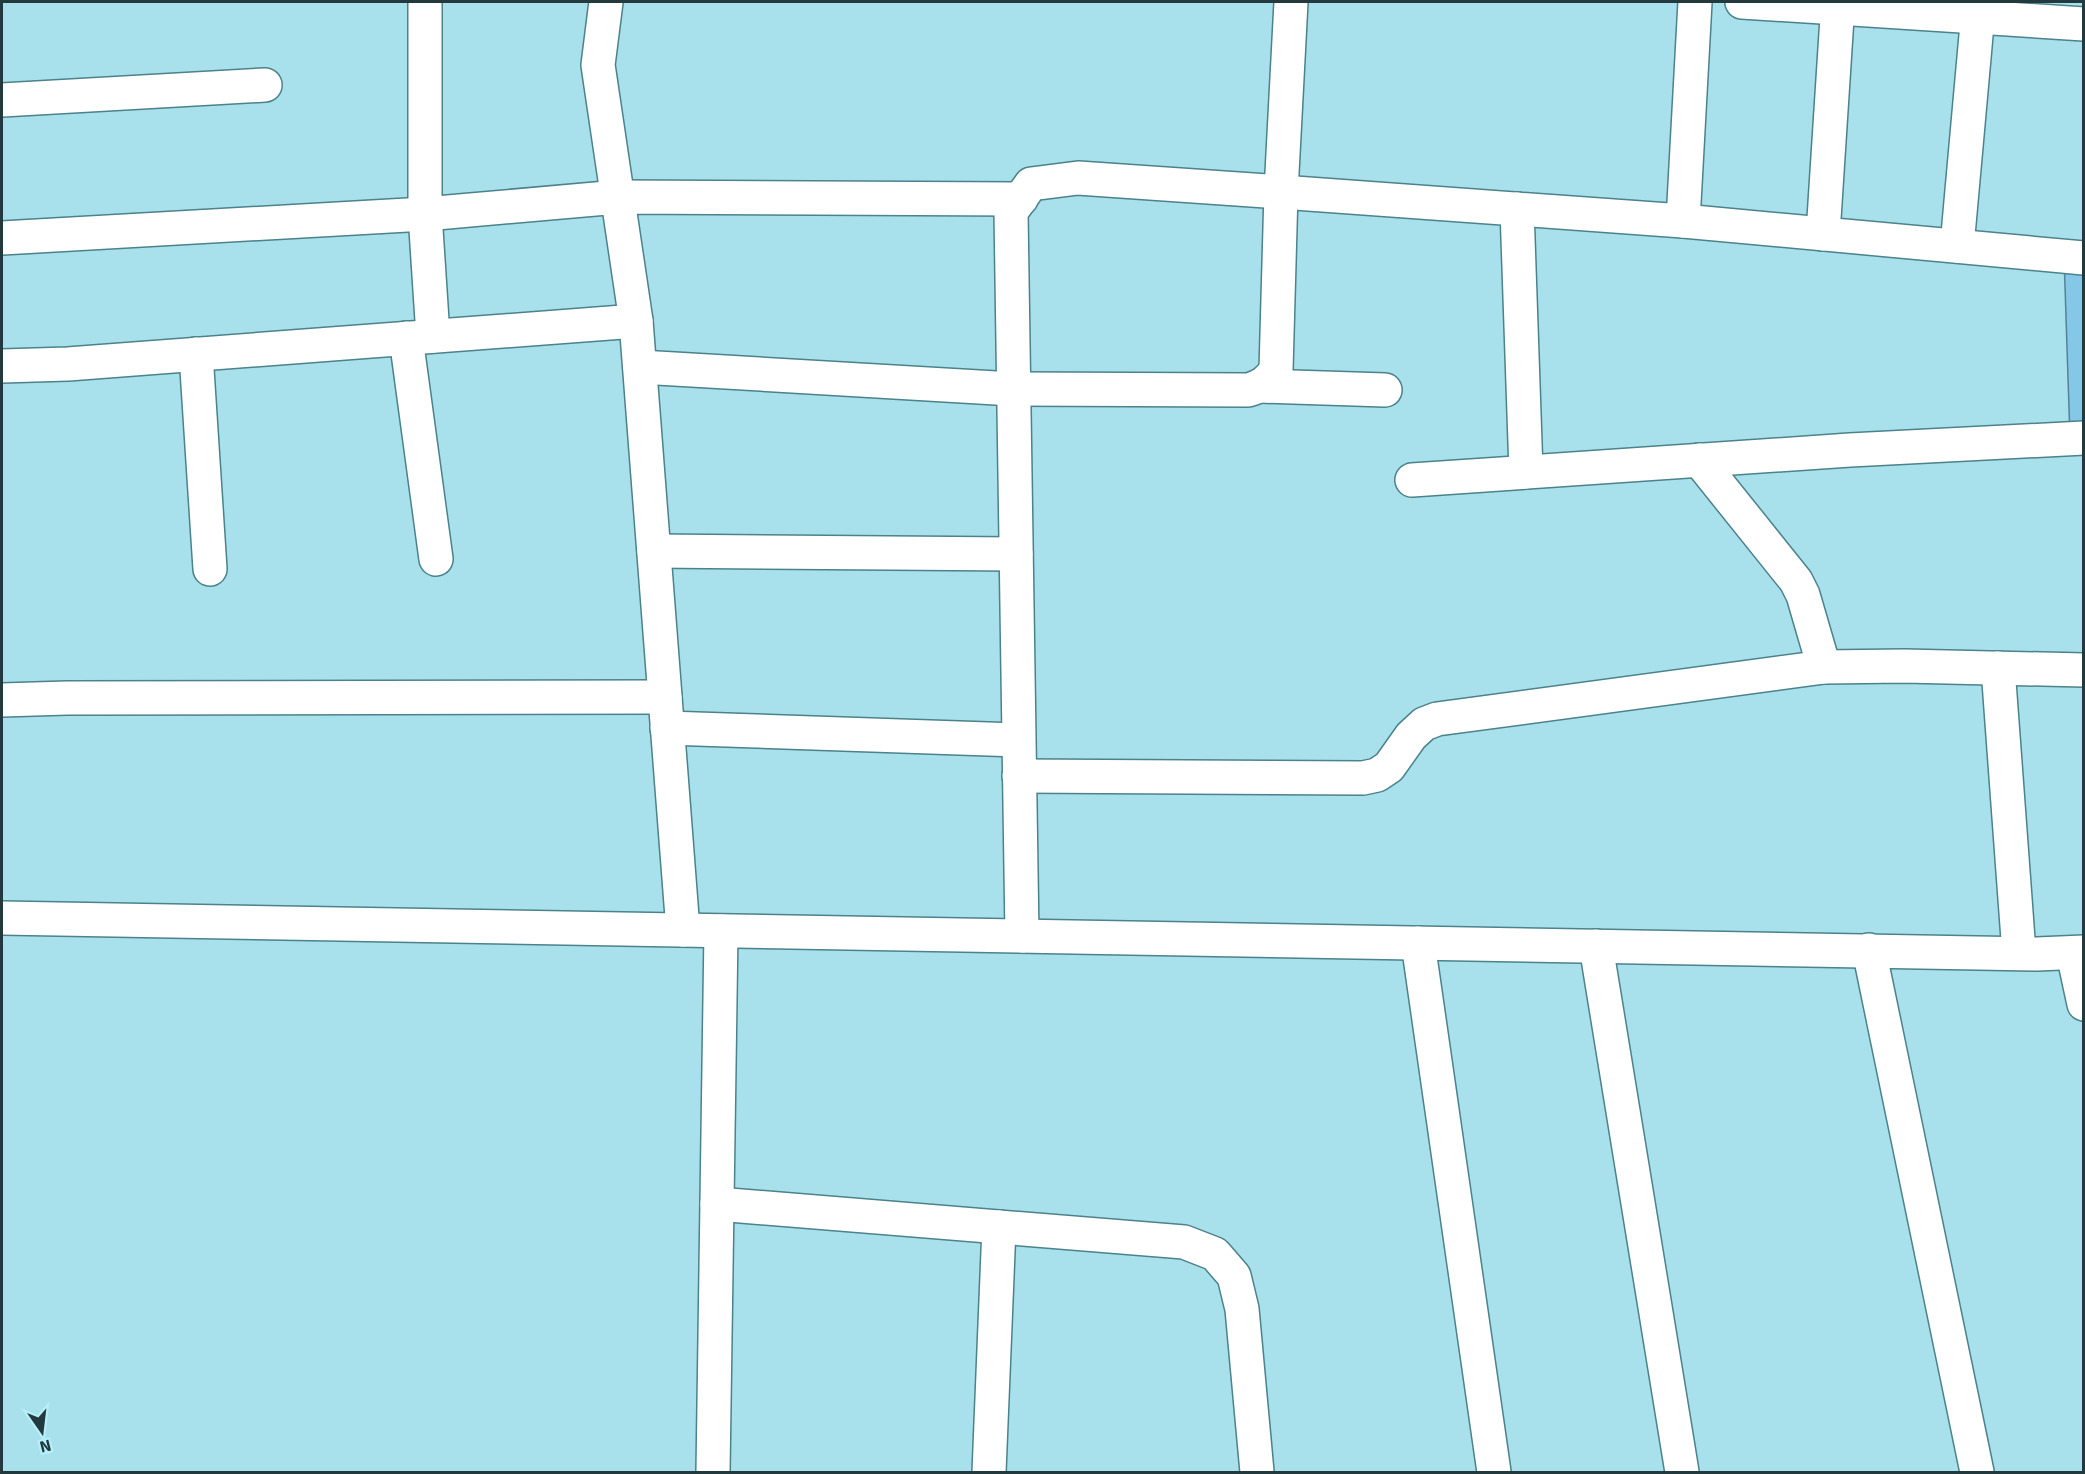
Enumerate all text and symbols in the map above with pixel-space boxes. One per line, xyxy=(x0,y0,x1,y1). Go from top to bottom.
north arrow xyxy=(12,1402,72,1462)
text: N xyxy=(38,1435,53,1457)

